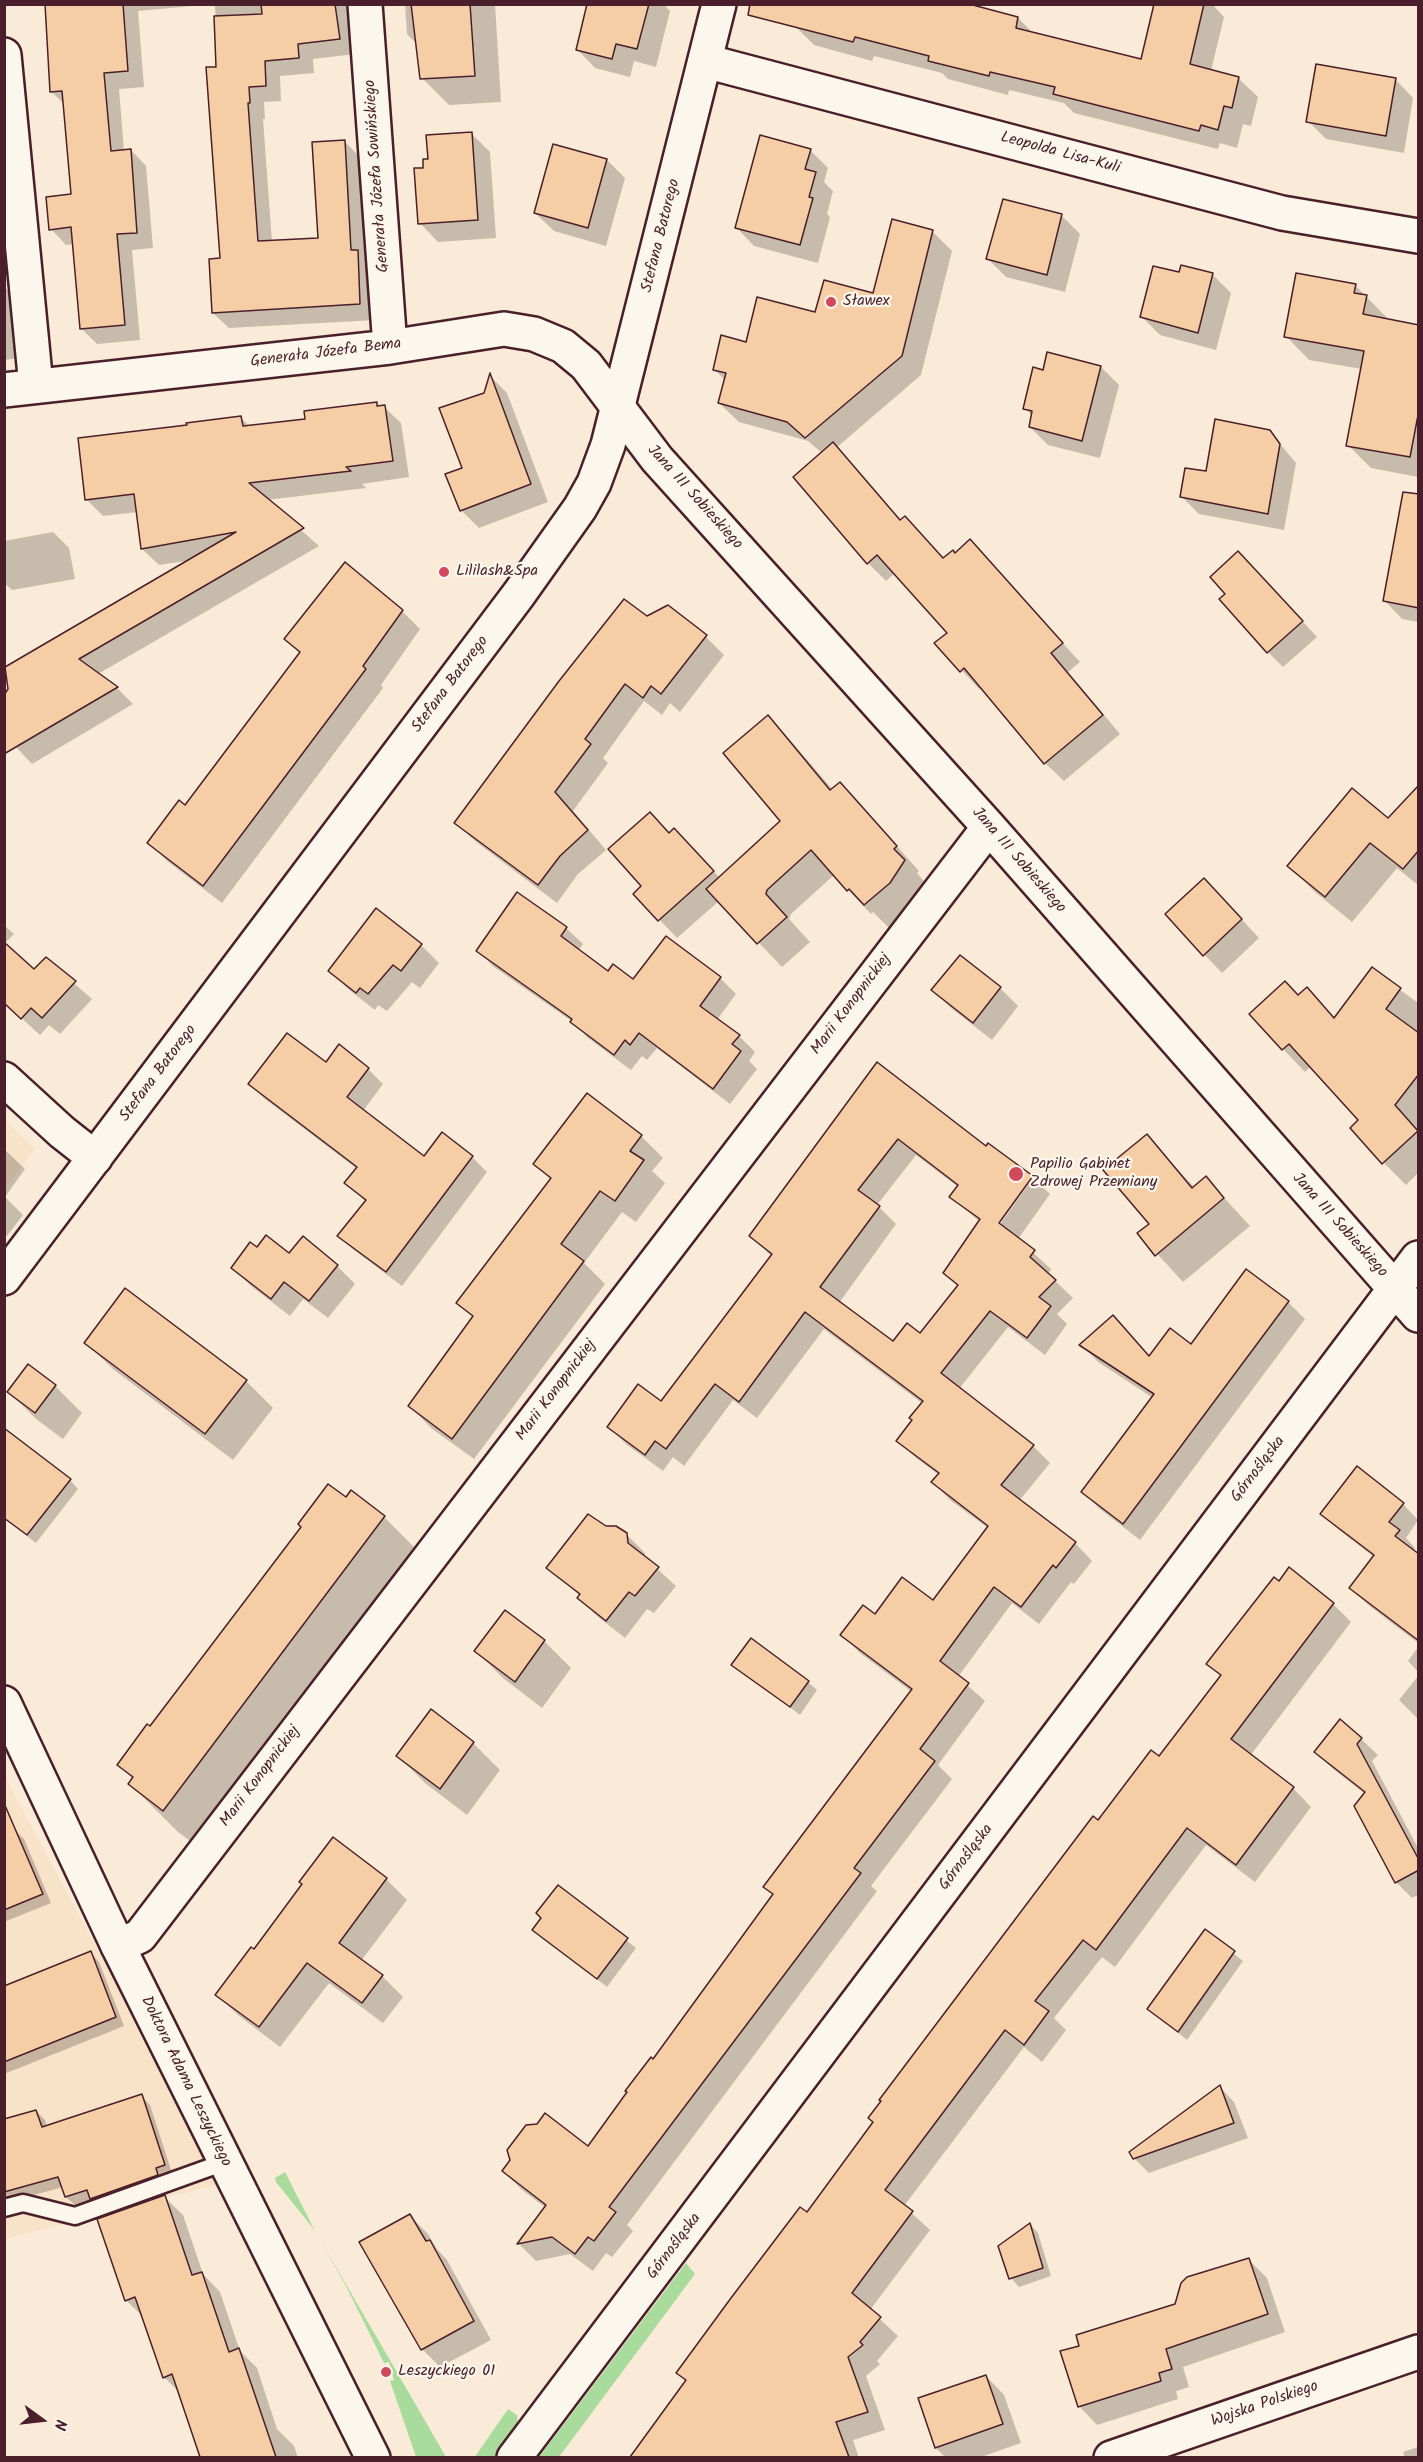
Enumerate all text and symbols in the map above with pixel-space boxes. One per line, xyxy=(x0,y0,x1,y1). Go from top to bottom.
street label: Generała Józefa Sowińskiego xyxy=(362,79,394,273)
street label: Leopolda Lisa-Kuli xyxy=(998,129,1122,179)
street label: Stefana Batorego xyxy=(639,177,685,295)
place label: Sławex xyxy=(843,292,890,312)
marker: Sławex xyxy=(824,295,838,309)
street label: Generała Józefa Bema xyxy=(250,335,402,373)
street label: Jana III Sobieskiego xyxy=(642,442,746,554)
place label: Lililash&Spa xyxy=(456,562,538,582)
marker: Lililash&Spa xyxy=(437,565,451,579)
street label: Stefana Batorego xyxy=(408,633,494,737)
street label: Jana III Sobieskiego xyxy=(967,804,1069,918)
street label: Marii Konopnickiej xyxy=(808,951,896,1059)
street label: Stefana Batorego xyxy=(116,1022,202,1126)
place label: Papilio Gabinet Zdrowej Przemiany xyxy=(1030,1155,1157,1193)
marker: Papilio Gabinet Zdrowej Przemiany xyxy=(1007,1165,1025,1183)
street label: Jana III Sobieskiego xyxy=(1287,1170,1391,1282)
street label: Marii Konopnickiej xyxy=(513,1337,601,1445)
street label: Górnośląska xyxy=(1228,1433,1290,1507)
street label: Marii Konopnickiej xyxy=(217,1723,305,1831)
street label: Górnośląska xyxy=(936,1821,998,1895)
street label: Doktora Adama Leszyckiego xyxy=(135,1994,235,2170)
street label: Górnośląska xyxy=(644,2210,706,2284)
place label: Leszyckiego 01 xyxy=(398,2362,495,2382)
marker: Leszyckiego 01 xyxy=(379,2365,393,2379)
street label: Wojska Polskiego xyxy=(1209,2378,1321,2432)
north arrow xyxy=(12,2390,72,2450)
text: N xyxy=(46,2417,73,2433)

